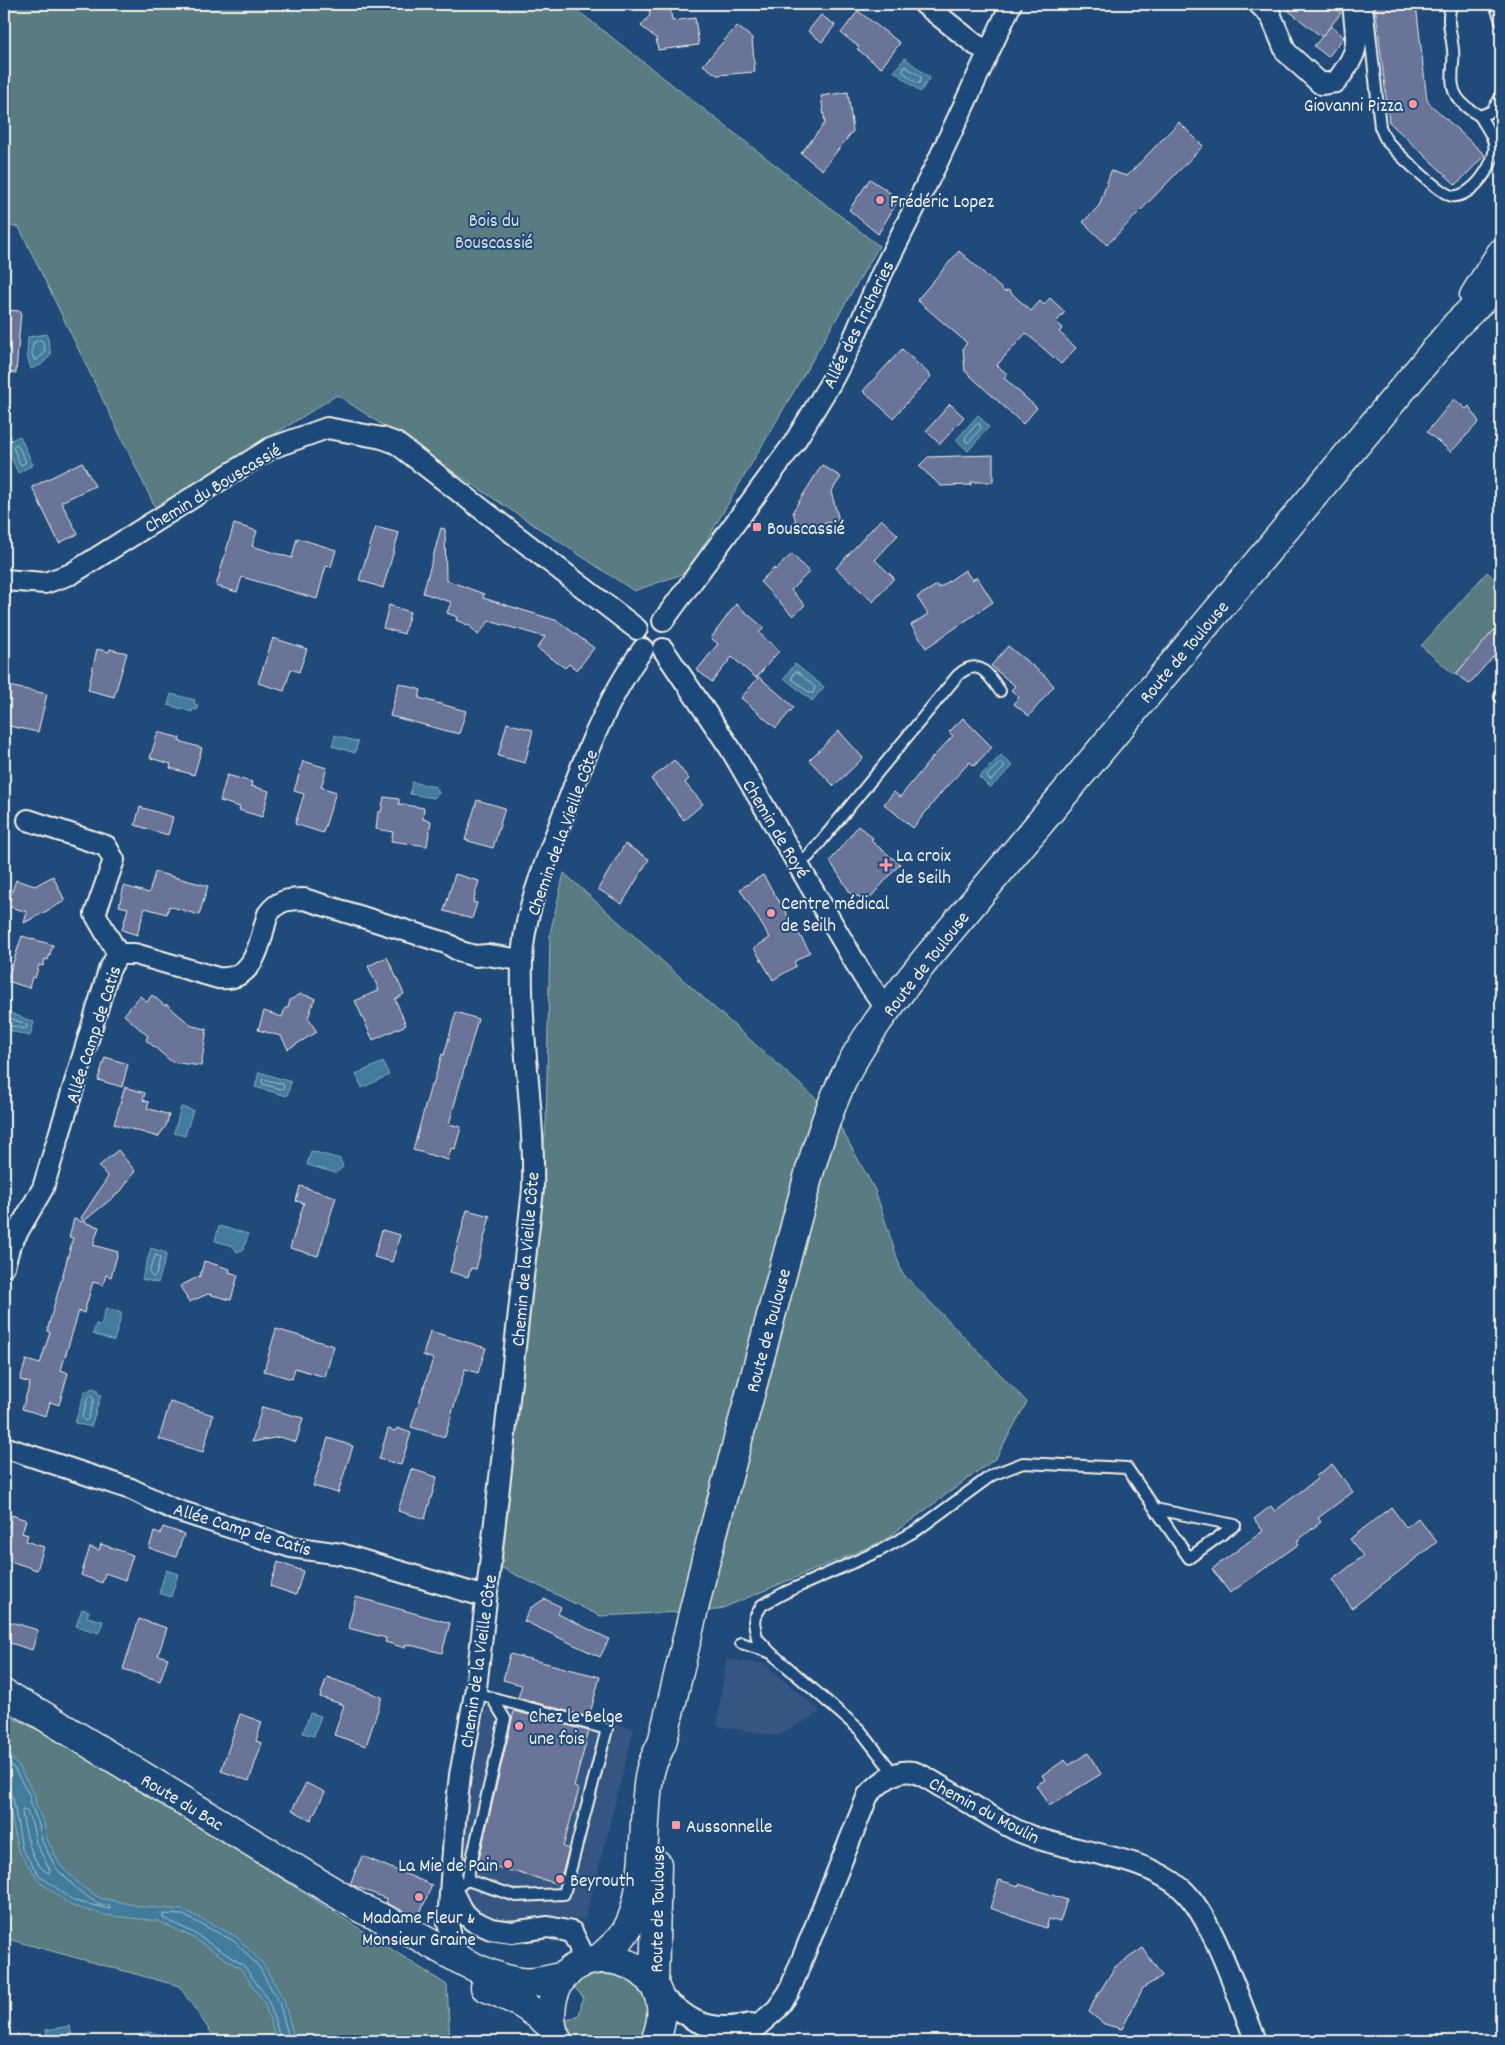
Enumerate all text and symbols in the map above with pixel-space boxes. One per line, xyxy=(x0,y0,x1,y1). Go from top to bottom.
place label: Giovanni Pizza xyxy=(1304,94,1404,121)
marker: Giovanni Pizza xyxy=(1407,98,1419,110)
place label: Frédéric Lopez xyxy=(890,190,994,217)
marker: Frédéric Lopez xyxy=(874,194,886,206)
park label: Bois du Bouscassié xyxy=(455,209,533,258)
street label: Allée des Tricheries xyxy=(817,257,903,394)
street label: Chemin du Bouscassié xyxy=(140,438,287,542)
place label: Bouscassié xyxy=(767,517,845,544)
marker: Bouscassié xyxy=(751,521,763,533)
street label: Route de Toulouse xyxy=(1134,596,1237,711)
street label: Chemin de la Vieille Côte xyxy=(522,746,607,920)
street label: Chemin de Royé xyxy=(734,775,814,884)
place label: La croix de Seilh xyxy=(896,844,951,893)
marker: La croix de Seilh xyxy=(880,859,892,871)
place label: Centre médical de Seilh xyxy=(781,892,889,941)
marker: Centre médical de Seilh xyxy=(765,907,777,919)
street label: Route de Toulouse xyxy=(878,907,978,1024)
street label: Allée Camp de Catis xyxy=(60,963,130,1107)
street label: Chemin de la Vieille Côte xyxy=(506,1171,549,1348)
street label: Route de Toulouse xyxy=(741,1266,800,1396)
street label: Allée Camp de Catis xyxy=(170,1498,314,1565)
street label: Chemin de la Vieille Côte xyxy=(455,1573,506,1750)
place label: Chez le Belge une fois xyxy=(529,1705,623,1754)
marker: Chez le Belge une fois xyxy=(513,1720,525,1732)
street label: Route du Bac xyxy=(135,1769,228,1839)
street label: Chemin du Moulin xyxy=(923,1772,1044,1853)
place label: Aussonnelle xyxy=(686,1815,772,1842)
marker: Aussonnelle xyxy=(670,1819,682,1831)
street label: Route de Toulouse xyxy=(645,1845,674,1973)
place label: La Mie de Pain xyxy=(398,1854,498,1881)
marker: La Mie de Pain xyxy=(502,1858,514,1870)
place label: Beyrouth xyxy=(570,1869,634,1896)
marker: Beyrouth xyxy=(554,1873,566,1885)
marker: Madame Fleur & Monsieur Graine xyxy=(413,1891,425,1903)
place label: Madame Fleur & Monsieur Graine xyxy=(362,1906,476,1955)

